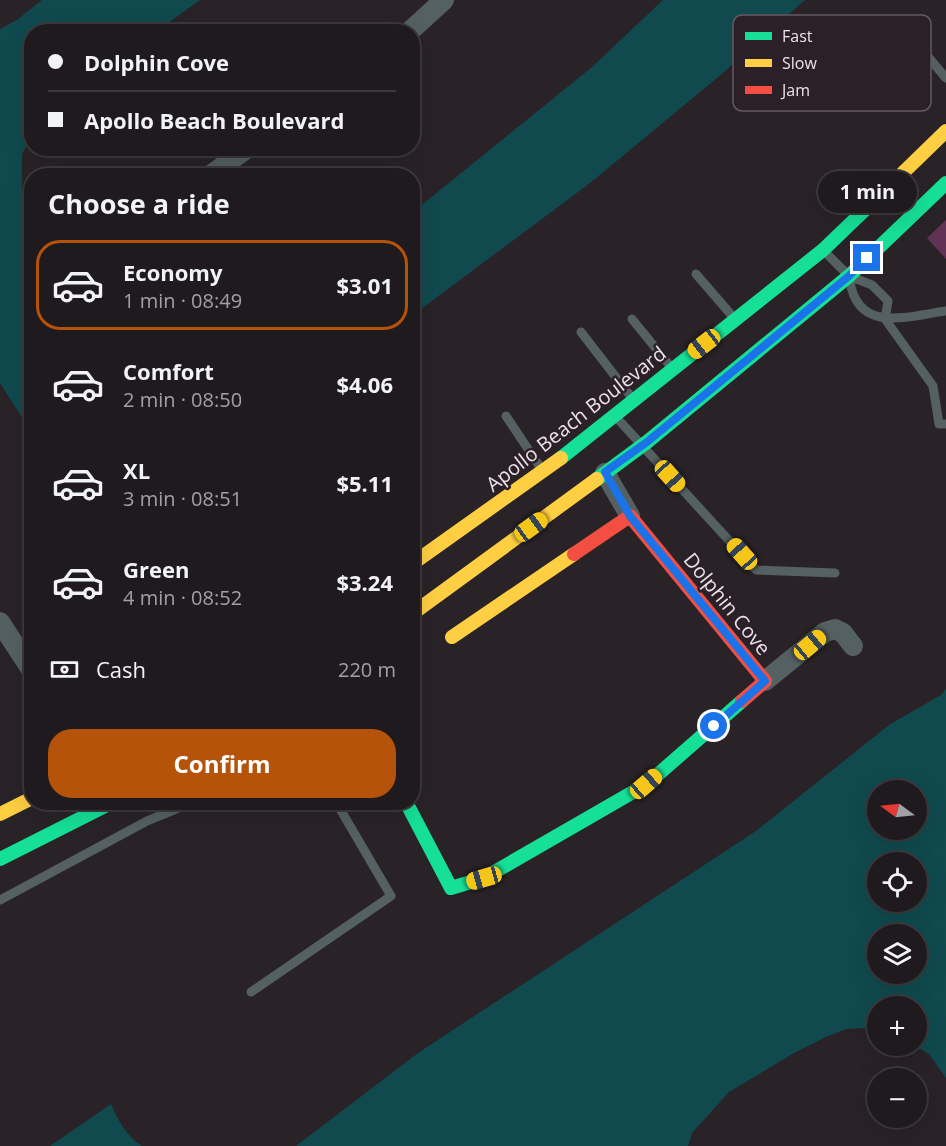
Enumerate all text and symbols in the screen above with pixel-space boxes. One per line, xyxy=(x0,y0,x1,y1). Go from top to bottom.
legend xyxy=(733,15,931,111)
text: Fast xyxy=(782,25,813,47)
text: Dolphin Cove xyxy=(84,47,229,77)
text: Slow xyxy=(782,52,817,74)
text: Jam xyxy=(780,79,810,101)
text: Apollo Beach Boulevard xyxy=(84,105,344,135)
callout: 1 min xyxy=(818,171,916,213)
text: 1 min xyxy=(840,178,895,205)
text: Choose a ride xyxy=(48,185,230,222)
route end xyxy=(853,244,880,271)
text: Economy xyxy=(123,257,222,287)
icon: car xyxy=(51,258,105,312)
text: $3.01 xyxy=(336,270,393,300)
text: 1 min · 08:49 xyxy=(123,287,242,314)
car xyxy=(684,326,724,362)
street label: Apollo Beach Boulevard xyxy=(480,340,671,497)
text: Comfort xyxy=(123,356,214,386)
icon: car xyxy=(51,357,105,411)
text: $4.06 xyxy=(336,369,393,399)
text: 2 min · 08:50 xyxy=(123,386,242,413)
text: XL xyxy=(123,455,150,485)
icon: car xyxy=(51,456,105,510)
car xyxy=(651,457,689,495)
text: $5.11 xyxy=(336,468,393,498)
text: 3 min · 08:51 xyxy=(123,485,242,512)
car xyxy=(511,509,551,545)
car xyxy=(723,535,761,573)
street label: Dolphin Cove xyxy=(678,547,777,661)
text: Green xyxy=(123,554,189,584)
icon: car xyxy=(51,555,105,609)
text: $3.24 xyxy=(336,567,393,597)
text: 4 min · 08:52 xyxy=(123,584,242,611)
car xyxy=(790,627,830,663)
icon: cash xyxy=(48,653,81,686)
text: Cash xyxy=(96,654,146,684)
text: 220 m xyxy=(338,656,396,683)
route start xyxy=(700,712,727,739)
button: Confirm xyxy=(48,729,396,798)
car xyxy=(627,765,665,803)
north arrow xyxy=(867,780,927,840)
map controls xyxy=(867,780,927,1128)
button: locate xyxy=(867,852,927,912)
car xyxy=(464,864,504,892)
button: layers xyxy=(867,924,927,984)
button: + xyxy=(867,996,927,1056)
button: − xyxy=(867,1068,927,1128)

